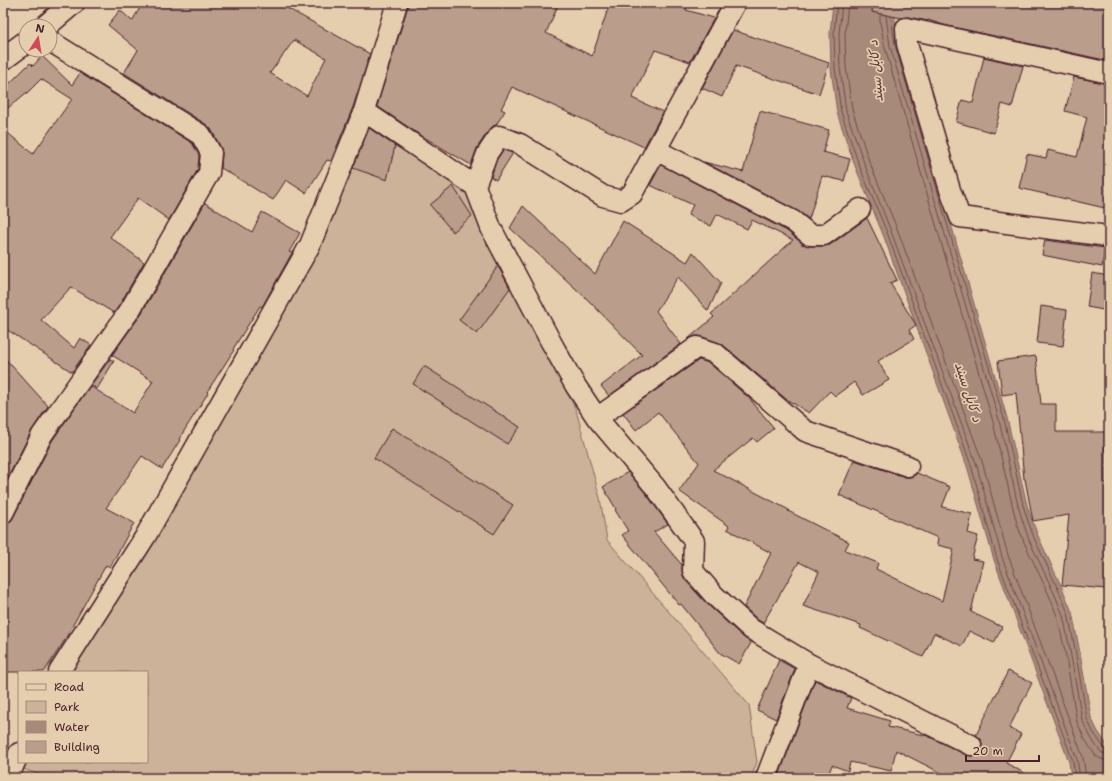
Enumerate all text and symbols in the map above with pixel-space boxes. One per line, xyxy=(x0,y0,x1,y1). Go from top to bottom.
north arrow xyxy=(18,18,58,58)
text: N xyxy=(34,20,46,37)
water label: د کابل سيند xyxy=(864,39,887,103)
water label: د کابل سيند xyxy=(951,360,986,425)
legend xyxy=(18,671,148,763)
text: Road xyxy=(54,679,85,695)
text: Park xyxy=(54,699,80,715)
text: Water xyxy=(54,719,90,735)
scale bar xyxy=(966,737,1039,763)
text: Building xyxy=(54,739,100,755)
text: 20 m xyxy=(972,743,1003,759)

